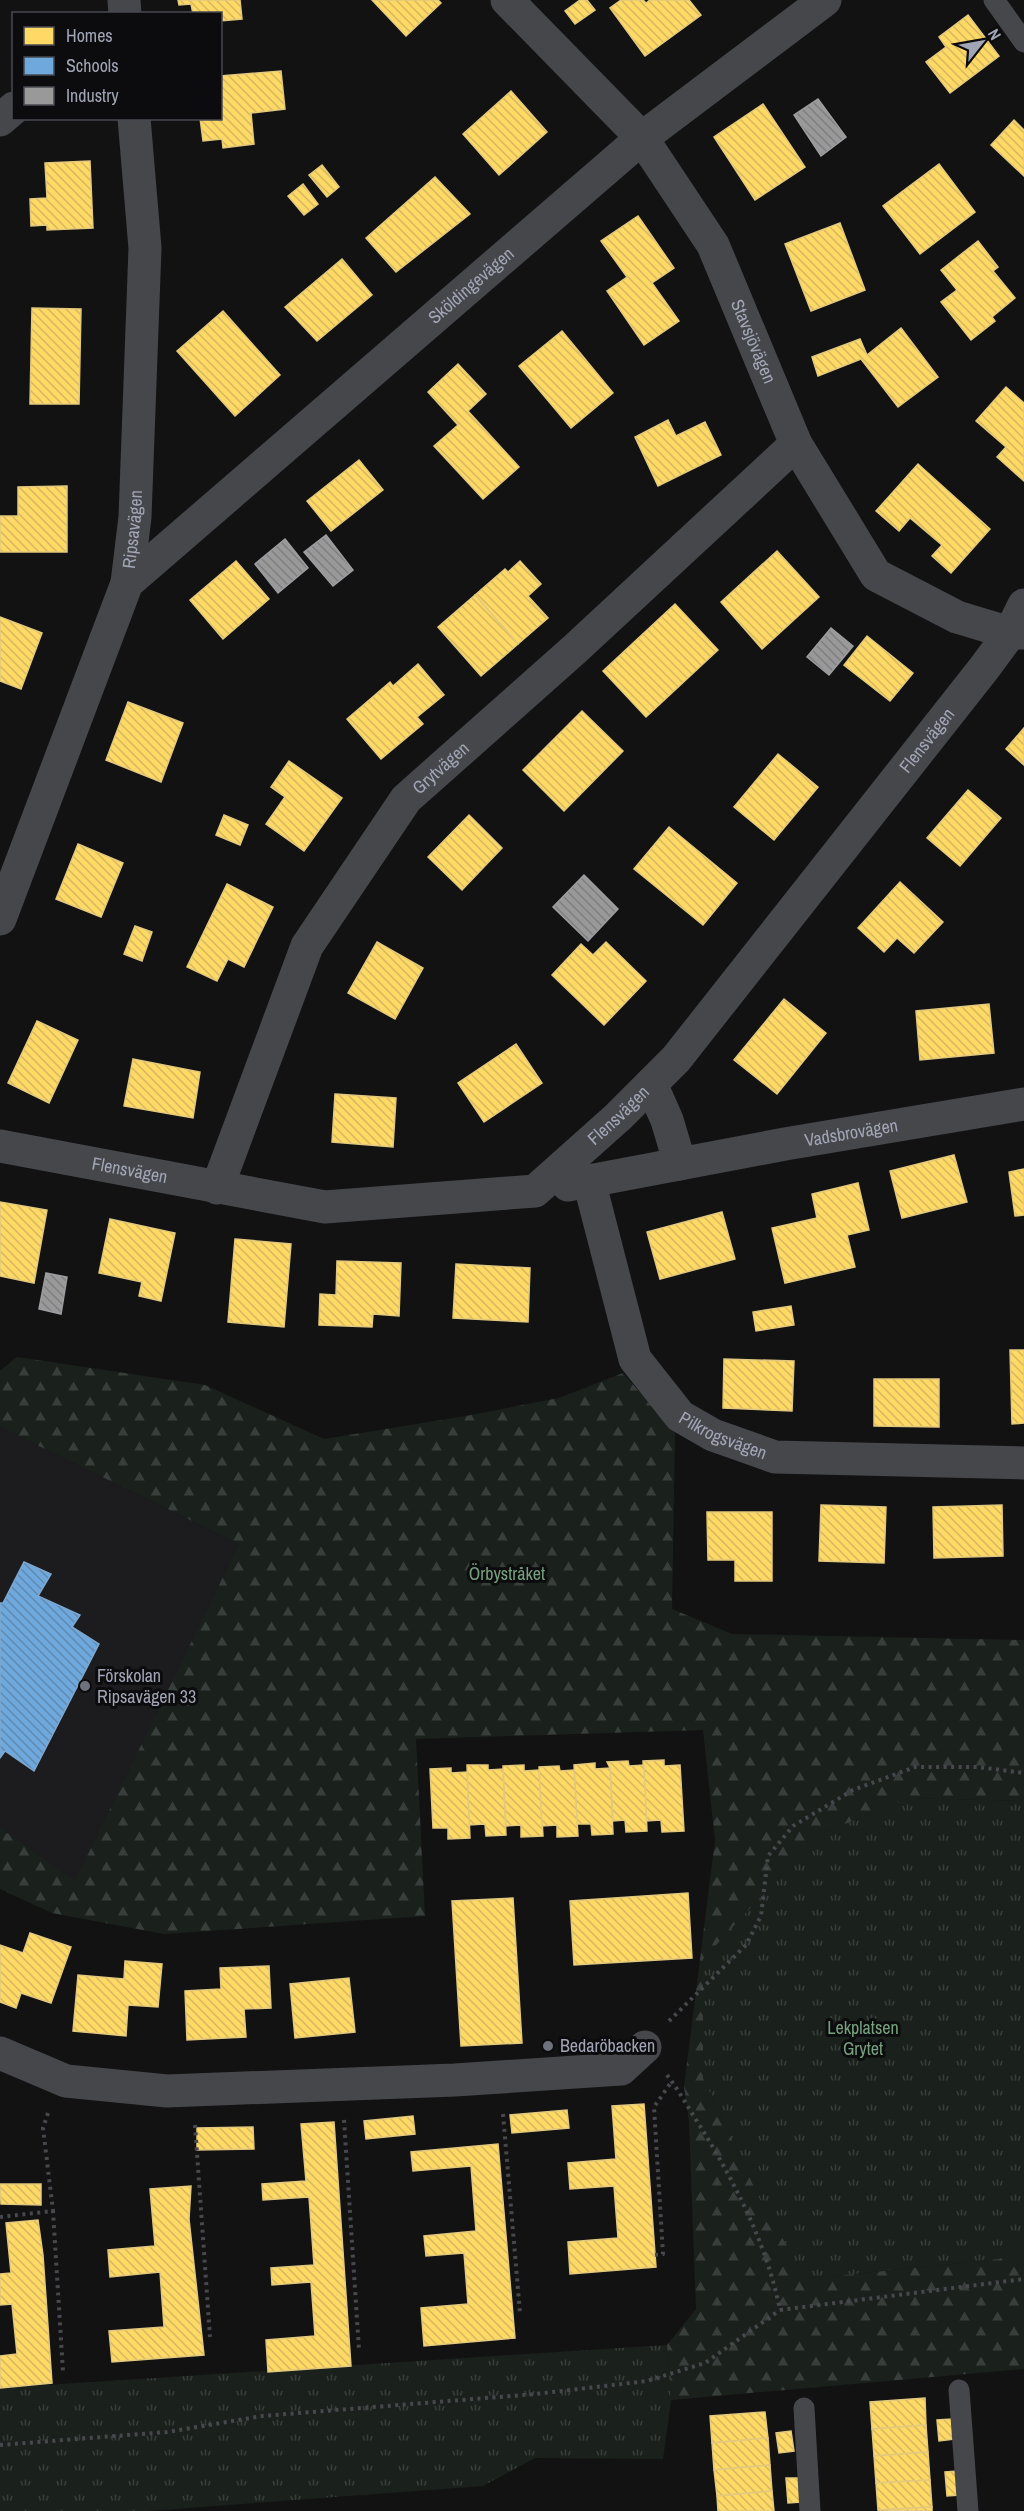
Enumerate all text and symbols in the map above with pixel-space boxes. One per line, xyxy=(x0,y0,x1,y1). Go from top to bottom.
legend xyxy=(12,12,222,120)
north arrow xyxy=(952,12,1012,72)
text: Homes xyxy=(66,23,113,48)
text: N xyxy=(983,25,1007,44)
text: Schools xyxy=(66,53,119,78)
text: Industry xyxy=(66,83,119,108)
street label: Sköldingevägen xyxy=(423,241,519,329)
street label: Stavsjövägen xyxy=(725,296,782,387)
street label: Ripsavägen xyxy=(116,490,148,570)
street label: Flensvägen xyxy=(893,702,960,778)
street label: Grytvägen xyxy=(407,736,474,800)
street label: Flensvägen xyxy=(582,1080,655,1150)
street label: Vadsbrovägen xyxy=(803,1112,900,1153)
street label: Flensvägen xyxy=(90,1151,170,1189)
street label: Pilkrogsvägen xyxy=(675,1405,770,1465)
park label: Örbystråket xyxy=(469,1561,545,1586)
place label: Förskolan Ripsavägen 33 xyxy=(97,1663,196,1709)
marker: Förskolan Ripsavägen 33 xyxy=(78,1679,92,1693)
park label: Lekplatsen Grytet xyxy=(827,2015,899,2061)
place label: Bedaröbacken xyxy=(560,2033,655,2058)
marker: Bedaröbacken xyxy=(541,2039,555,2053)

